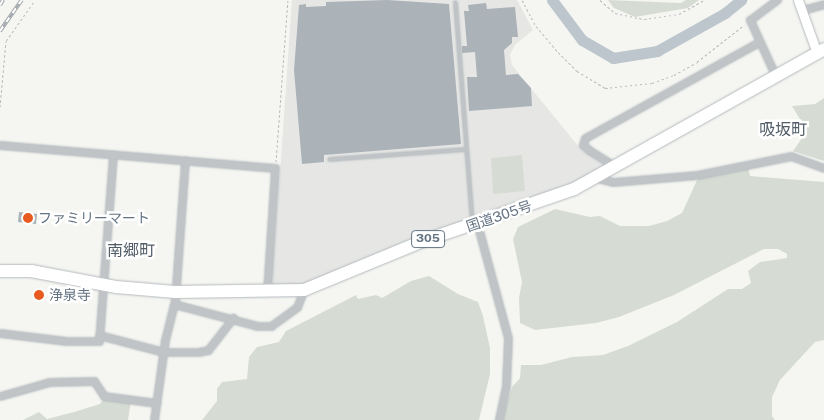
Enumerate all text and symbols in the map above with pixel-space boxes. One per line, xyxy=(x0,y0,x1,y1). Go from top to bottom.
district label: 吸坂町 xyxy=(759,120,807,140)
street label: 国道305号 xyxy=(464,197,534,235)
place label: ファミリーマート xyxy=(38,210,150,226)
marker: ファミリーマート xyxy=(22,212,34,224)
road number: 305 xyxy=(410,230,446,248)
district label: 南郷町 xyxy=(107,241,155,261)
place label: 浄泉寺 xyxy=(49,287,91,303)
marker: 浄泉寺 xyxy=(33,289,45,301)

